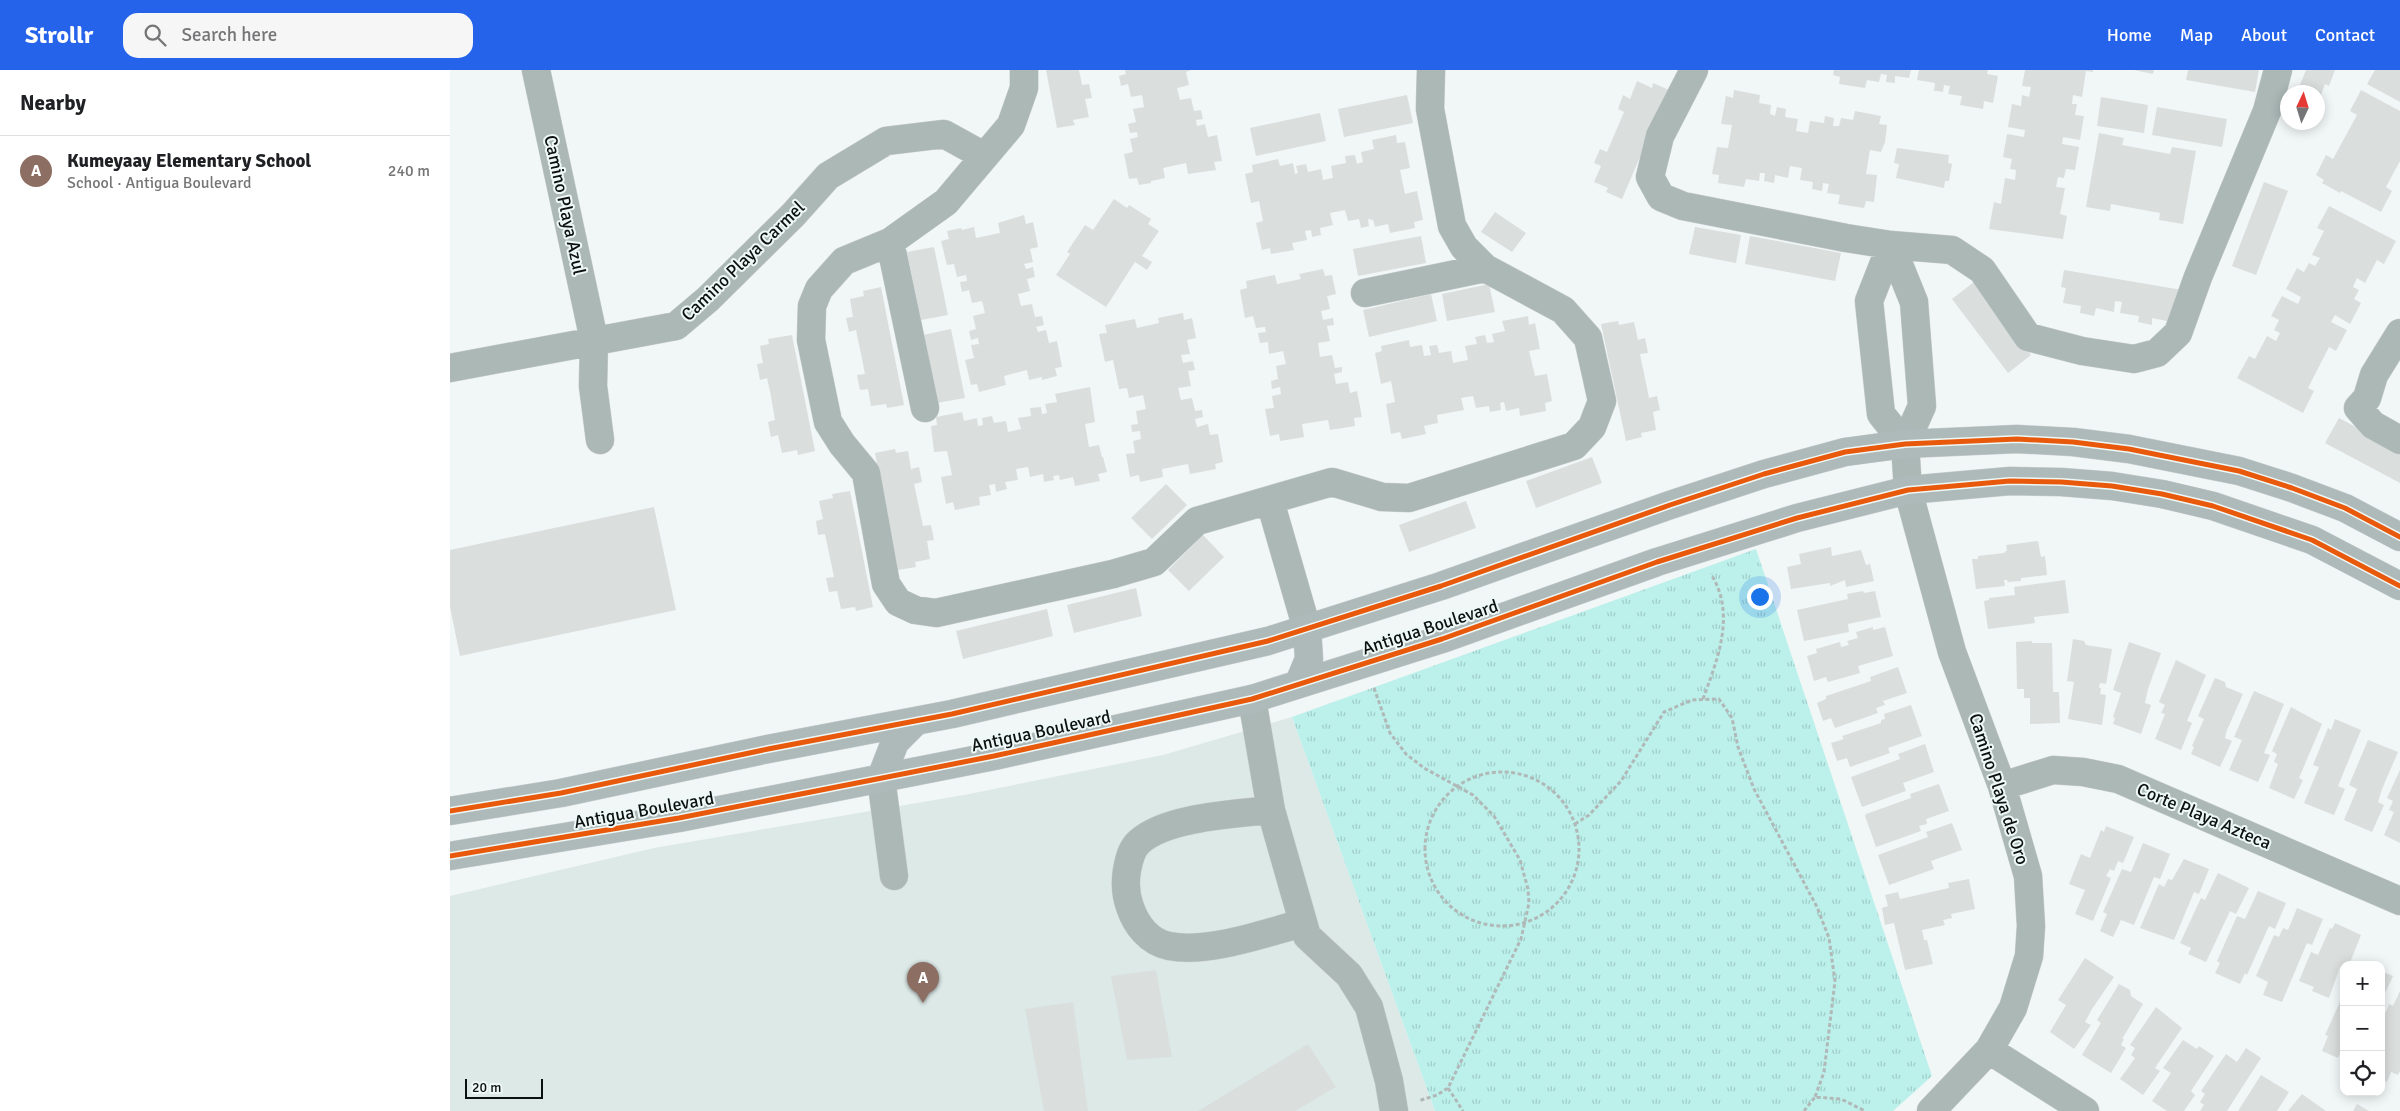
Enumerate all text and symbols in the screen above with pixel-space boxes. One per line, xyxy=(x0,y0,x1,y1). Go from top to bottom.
search box xyxy=(123,13,473,58)
text: Strollr xyxy=(25,20,93,50)
icon: search xyxy=(141,21,169,49)
text: Search here xyxy=(181,23,277,47)
text: Home xyxy=(2107,24,2152,46)
text: Map xyxy=(2180,24,2213,46)
text: About xyxy=(2241,24,2287,46)
text: Contact xyxy=(2315,24,2375,46)
north arrow xyxy=(2280,85,2325,130)
text: Nearby xyxy=(20,90,86,116)
street label: Camino Playa Azul xyxy=(539,133,591,277)
text: Kumeyaay Elementary School xyxy=(67,149,311,173)
text: A xyxy=(31,161,41,181)
text: 240 m xyxy=(388,161,430,181)
text: School · Antigua Boulevard xyxy=(67,173,252,193)
street label: Camino Playa Carmel xyxy=(677,196,809,326)
your location xyxy=(1747,584,1773,610)
street label: Antigua Boulevard xyxy=(1359,595,1501,659)
street label: Antigua Boulevard xyxy=(969,705,1113,757)
street label: Camino Playa de Oro xyxy=(1964,710,2034,868)
street label: Corte Playa Azteca xyxy=(2134,778,2274,854)
street label: Antigua Boulevard xyxy=(572,787,716,833)
map controls xyxy=(2340,961,2385,1096)
button: + xyxy=(2340,961,2385,1006)
pin: A xyxy=(907,962,939,1003)
button: − xyxy=(2340,1006,2385,1051)
button: locate xyxy=(2340,1051,2385,1096)
scale bar xyxy=(465,1076,542,1099)
text: 20 m xyxy=(472,1079,501,1096)

